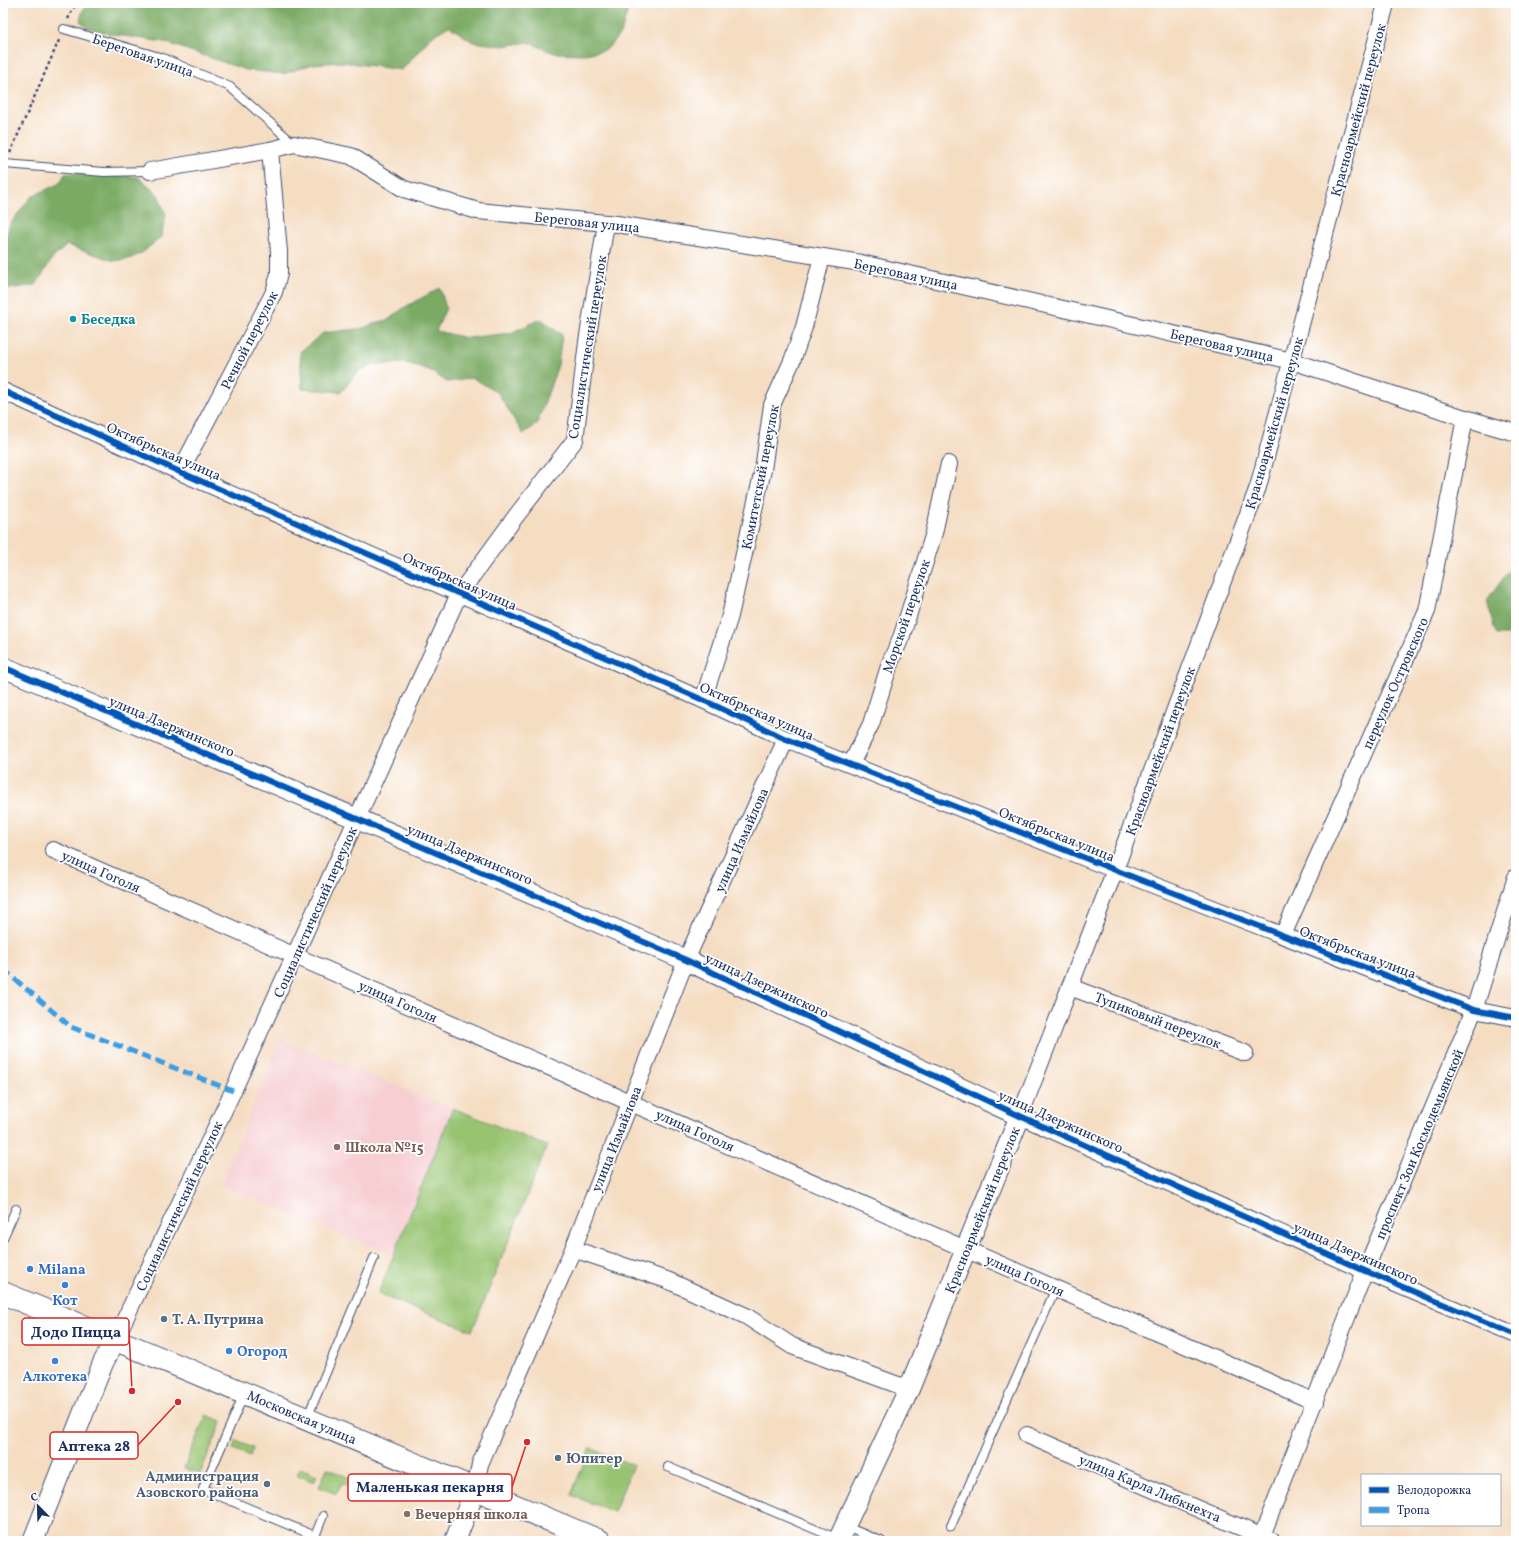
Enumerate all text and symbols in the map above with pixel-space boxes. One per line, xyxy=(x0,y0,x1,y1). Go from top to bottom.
street label: Красноармейский переулок xyxy=(1327,21,1392,199)
street label: Береговая улица xyxy=(89,30,196,83)
street label: Береговая улица xyxy=(533,208,641,238)
street label: Социалистический переулок xyxy=(565,254,612,440)
street label: Береговая улица xyxy=(852,255,960,296)
street label: Речной переулок xyxy=(217,288,284,393)
place label: Беседка xyxy=(81,311,136,330)
marker: Беседка xyxy=(68,314,78,324)
street label: Береговая улица xyxy=(1168,325,1275,368)
street label: Красноармейский переулок xyxy=(1242,335,1309,512)
street label: Комитетский переулок xyxy=(738,403,785,551)
street label: Октябрьская улица xyxy=(103,419,224,486)
street label: Октябрьская улица xyxy=(399,549,520,616)
street label: Морской переулок xyxy=(879,556,936,676)
street label: переулок Островского xyxy=(1359,615,1434,752)
street label: Красноармейский переулок xyxy=(1122,664,1201,839)
street label: Октябрьская улица xyxy=(696,679,817,746)
street label: улица Дзержинского xyxy=(106,692,237,762)
street label: улица Измайлова xyxy=(711,785,774,896)
street label: Октябрьская улица xyxy=(996,803,1117,867)
street label: улица Дзержинского xyxy=(404,820,535,890)
street label: Социалистический переулок xyxy=(270,824,363,1001)
street label: улица Гоголя xyxy=(58,847,143,898)
street label: Октябрьская улица xyxy=(1296,922,1419,984)
street label: улица Дзержинского xyxy=(701,949,832,1023)
street label: улица Гоголя xyxy=(355,977,440,1028)
street label: Тупиковый переулок xyxy=(1092,989,1224,1054)
street label: проспект Зои Космодемьянской xyxy=(1372,1046,1469,1243)
street label: улица Измайлова xyxy=(587,1084,647,1195)
street label: улица Дзержинского xyxy=(995,1086,1126,1158)
street label: улица Гоголя xyxy=(652,1106,737,1157)
street label: Социалистический переулок xyxy=(133,1118,228,1295)
street label: Красноармейский переулок xyxy=(941,1124,1026,1297)
place label: Школа №15 xyxy=(345,1139,424,1158)
marker: Школа №15 xyxy=(332,1142,342,1152)
street label: улица Дзержинского xyxy=(1290,1218,1421,1290)
street label: улица Гоголя xyxy=(982,1251,1067,1302)
place label: Milana xyxy=(38,1261,86,1280)
marker: Milana xyxy=(25,1264,35,1274)
marker: Кот xyxy=(60,1280,70,1290)
place label: Кот xyxy=(52,1292,78,1311)
place label: Т. А. Путрина xyxy=(172,1311,264,1330)
marker: Т. А. Путрина xyxy=(159,1314,169,1324)
callout: Додо Пицца xyxy=(22,1318,129,1345)
text: Додо Пицца xyxy=(31,1323,121,1344)
place label: Огород xyxy=(237,1343,288,1362)
marker: Огород xyxy=(224,1346,234,1356)
marker: Алкотека xyxy=(50,1356,60,1366)
place label: Алкотека xyxy=(22,1368,88,1387)
street label: Московская улица xyxy=(244,1387,359,1450)
callout: Аптека 28 xyxy=(50,1432,138,1459)
text: Аптека 28 xyxy=(58,1437,130,1458)
place label: Юпитер xyxy=(566,1450,622,1469)
street label: улица Карла Либкнехта xyxy=(1075,1451,1223,1528)
marker: Юпитер xyxy=(553,1453,563,1463)
place label: Администрация Азовского района xyxy=(136,1468,259,1503)
callout: Маленькая пекарня xyxy=(348,1474,512,1501)
legend xyxy=(1361,1474,1501,1526)
text: Маленькая пекарня xyxy=(356,1478,504,1499)
marker: Администрация Азовского района xyxy=(262,1479,272,1489)
text: Велодорожка xyxy=(1397,1483,1471,1499)
north arrow xyxy=(18,1486,58,1526)
text: С xyxy=(28,1490,41,1506)
text: Тропа xyxy=(1397,1503,1430,1519)
place label: Вечерняя школа xyxy=(415,1506,528,1525)
marker: Вечерняя школа xyxy=(402,1509,412,1519)

